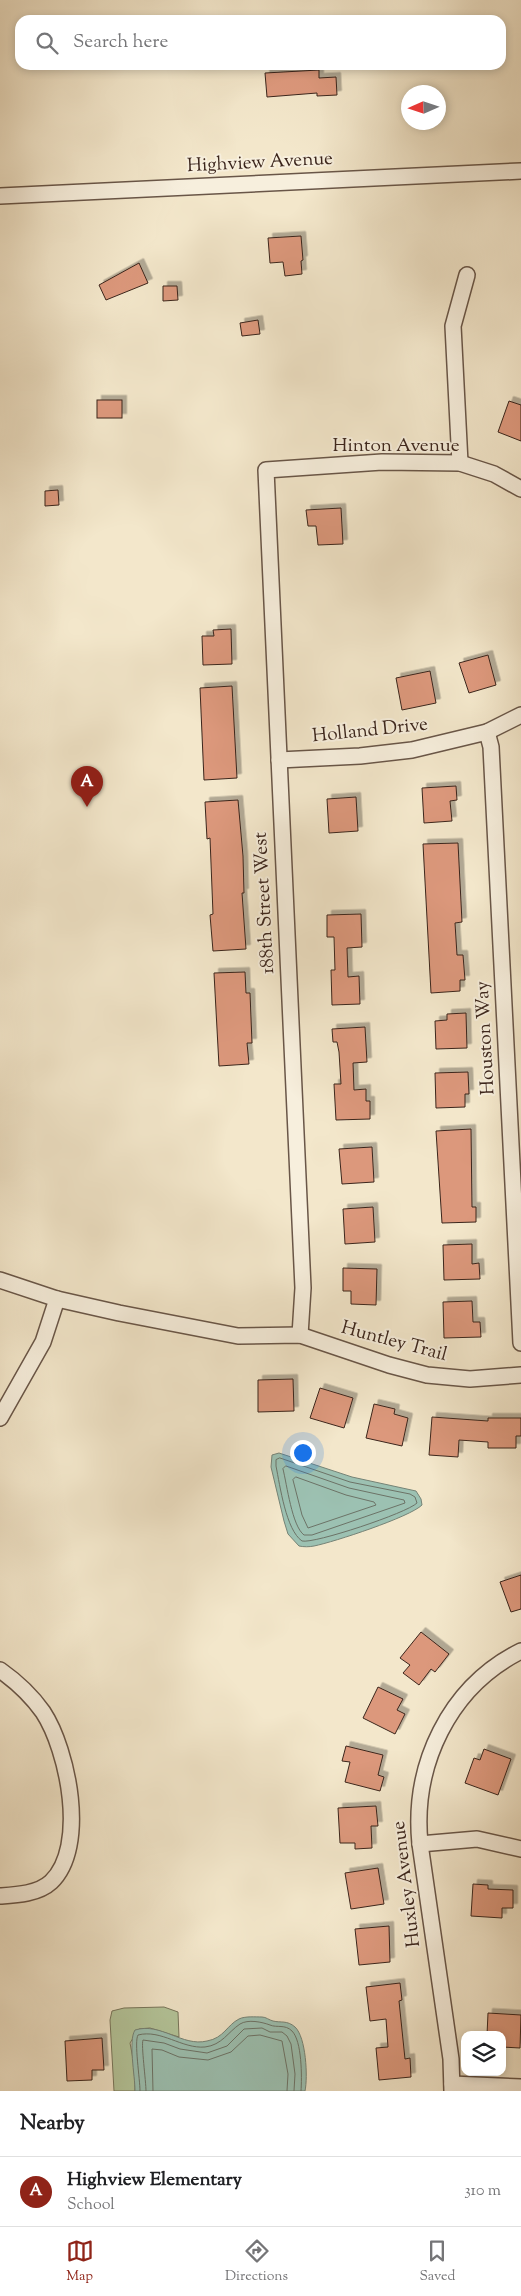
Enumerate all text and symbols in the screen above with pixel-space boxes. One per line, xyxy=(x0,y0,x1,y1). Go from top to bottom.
search box xyxy=(15,15,506,70)
icon: search xyxy=(33,29,61,57)
text: Search here xyxy=(73,29,168,56)
north arrow xyxy=(401,85,446,130)
street label: Highview Avenue xyxy=(186,146,334,180)
street label: Hinton Avenue xyxy=(332,433,460,460)
street label: Holland Drive xyxy=(311,711,429,751)
pin: A xyxy=(71,766,103,807)
street label: 188th Street West xyxy=(248,831,282,975)
street label: Houston Way xyxy=(470,980,502,1096)
street label: Huntley Trail xyxy=(338,1315,450,1369)
your location xyxy=(290,1440,316,1466)
street label: Huxley Avenue xyxy=(386,1819,428,1949)
map controls xyxy=(461,2031,506,2076)
button: layers xyxy=(461,2031,506,2076)
text: Nearby xyxy=(20,2109,85,2139)
text: Highview Elementary xyxy=(67,2167,242,2194)
text: A xyxy=(30,2180,43,2203)
text: 310 m xyxy=(464,2180,501,2203)
text: School xyxy=(67,2194,115,2217)
tab: Map xyxy=(66,2237,94,2287)
tab: Directions xyxy=(225,2237,288,2287)
tab: Saved xyxy=(419,2237,455,2287)

